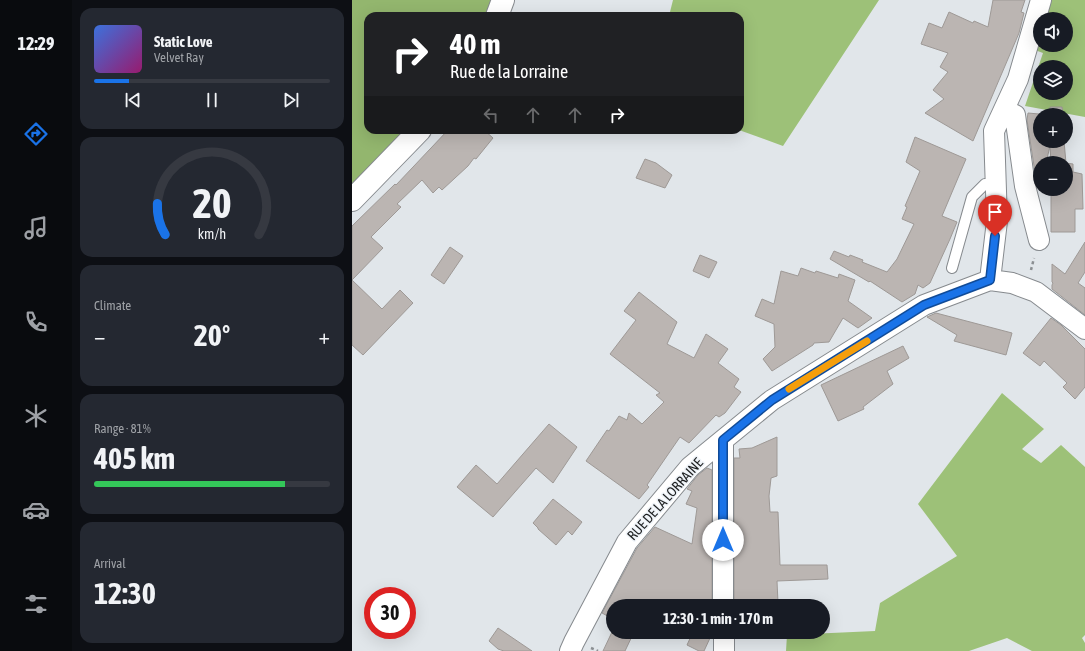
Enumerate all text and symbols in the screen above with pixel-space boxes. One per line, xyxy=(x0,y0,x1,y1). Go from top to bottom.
map controls xyxy=(1033,12,1073,196)
button: sound xyxy=(1033,12,1073,52)
icon: right xyxy=(384,28,436,80)
text: 40 m xyxy=(450,28,500,60)
text: 12:29 xyxy=(17,33,55,54)
text: Static Love xyxy=(154,33,213,50)
text: Velvet Ray xyxy=(154,50,204,65)
button: layers xyxy=(1033,60,1073,100)
text: Rue de la Lorraine xyxy=(450,61,568,82)
icon: previous xyxy=(122,89,144,111)
icon: pause xyxy=(201,89,223,111)
icon: next xyxy=(280,89,302,111)
icon: left xyxy=(480,104,502,126)
icon: ahead xyxy=(522,104,544,126)
icon: ahead xyxy=(564,104,586,126)
icon: right xyxy=(606,104,628,126)
button: + xyxy=(1033,108,1073,148)
icon: directions xyxy=(22,120,50,148)
button: − xyxy=(1033,156,1073,196)
text: 20 xyxy=(192,179,232,227)
pin xyxy=(978,195,1012,236)
icon: arrive xyxy=(984,201,1006,223)
icon: music xyxy=(22,214,50,242)
text: km/h xyxy=(198,225,226,241)
text: Climate xyxy=(94,298,131,313)
icon: phone xyxy=(22,308,50,336)
text: 20° xyxy=(194,318,230,352)
text: − xyxy=(94,323,105,349)
text: + xyxy=(319,323,330,349)
icon: climate xyxy=(22,402,50,430)
text: Range · 81% xyxy=(94,421,151,436)
text: 405 km xyxy=(94,441,175,475)
street label: RUE DE LA LORRAINE xyxy=(624,455,706,543)
icon: car xyxy=(22,496,50,524)
position arrow xyxy=(702,519,744,561)
text: Arrival xyxy=(94,556,126,571)
text: 12:30 xyxy=(94,576,156,610)
speed limit sign: 30 xyxy=(364,587,416,639)
icon: filters xyxy=(22,590,50,618)
text: 12:30 · 1 min · 170 m xyxy=(663,610,773,627)

